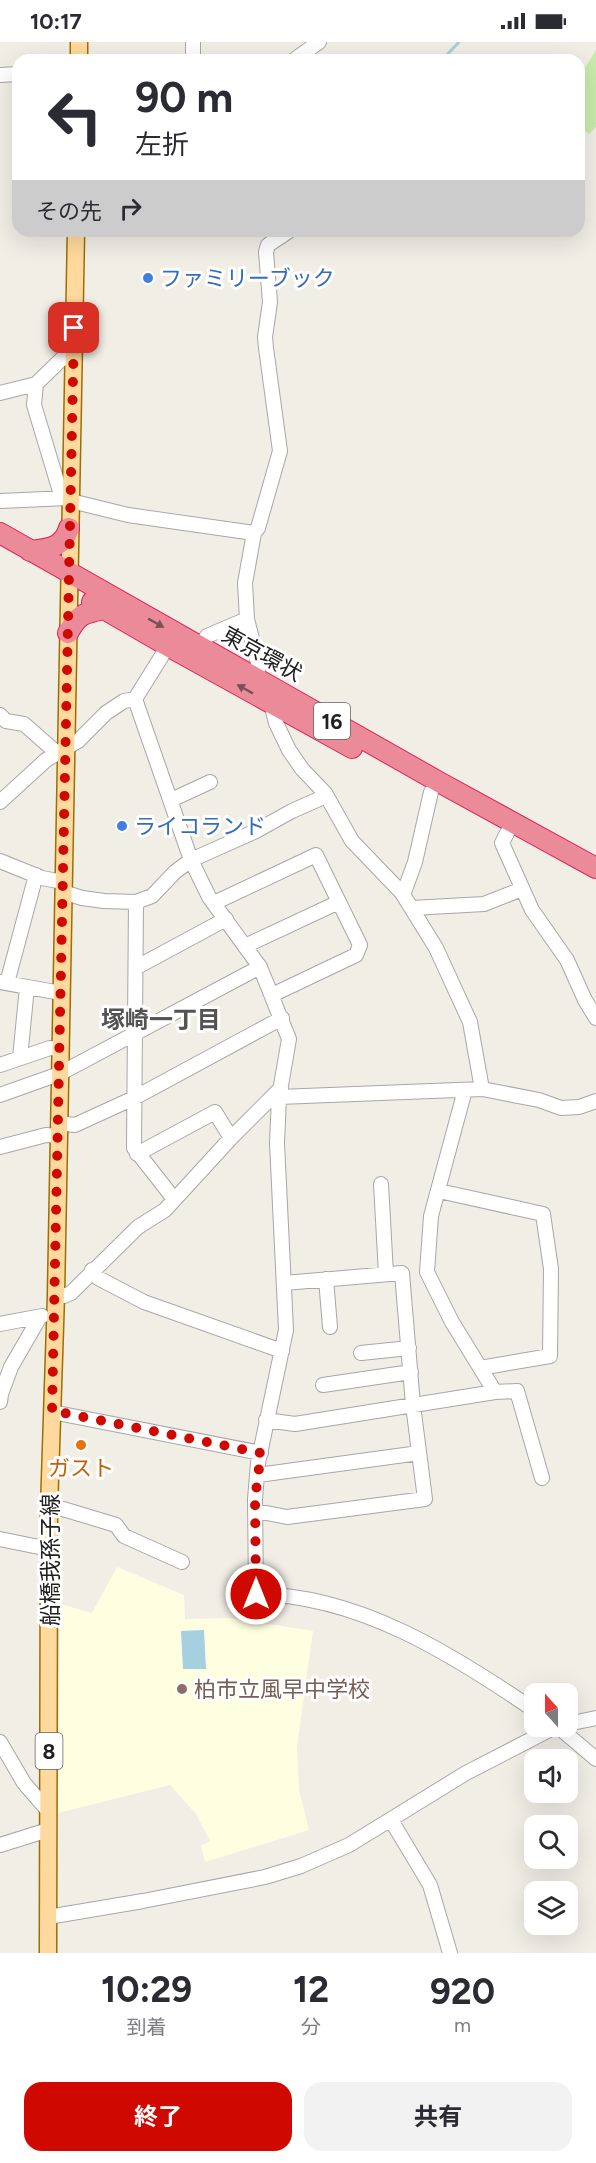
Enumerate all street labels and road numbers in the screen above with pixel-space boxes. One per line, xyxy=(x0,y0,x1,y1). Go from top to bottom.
street label: 東京環状 xyxy=(217,621,307,687)
road number: 16 xyxy=(314,703,350,739)
street label: 船橋我孫子線 xyxy=(37,1494,64,1626)
road number: 8 xyxy=(36,1733,62,1769)

